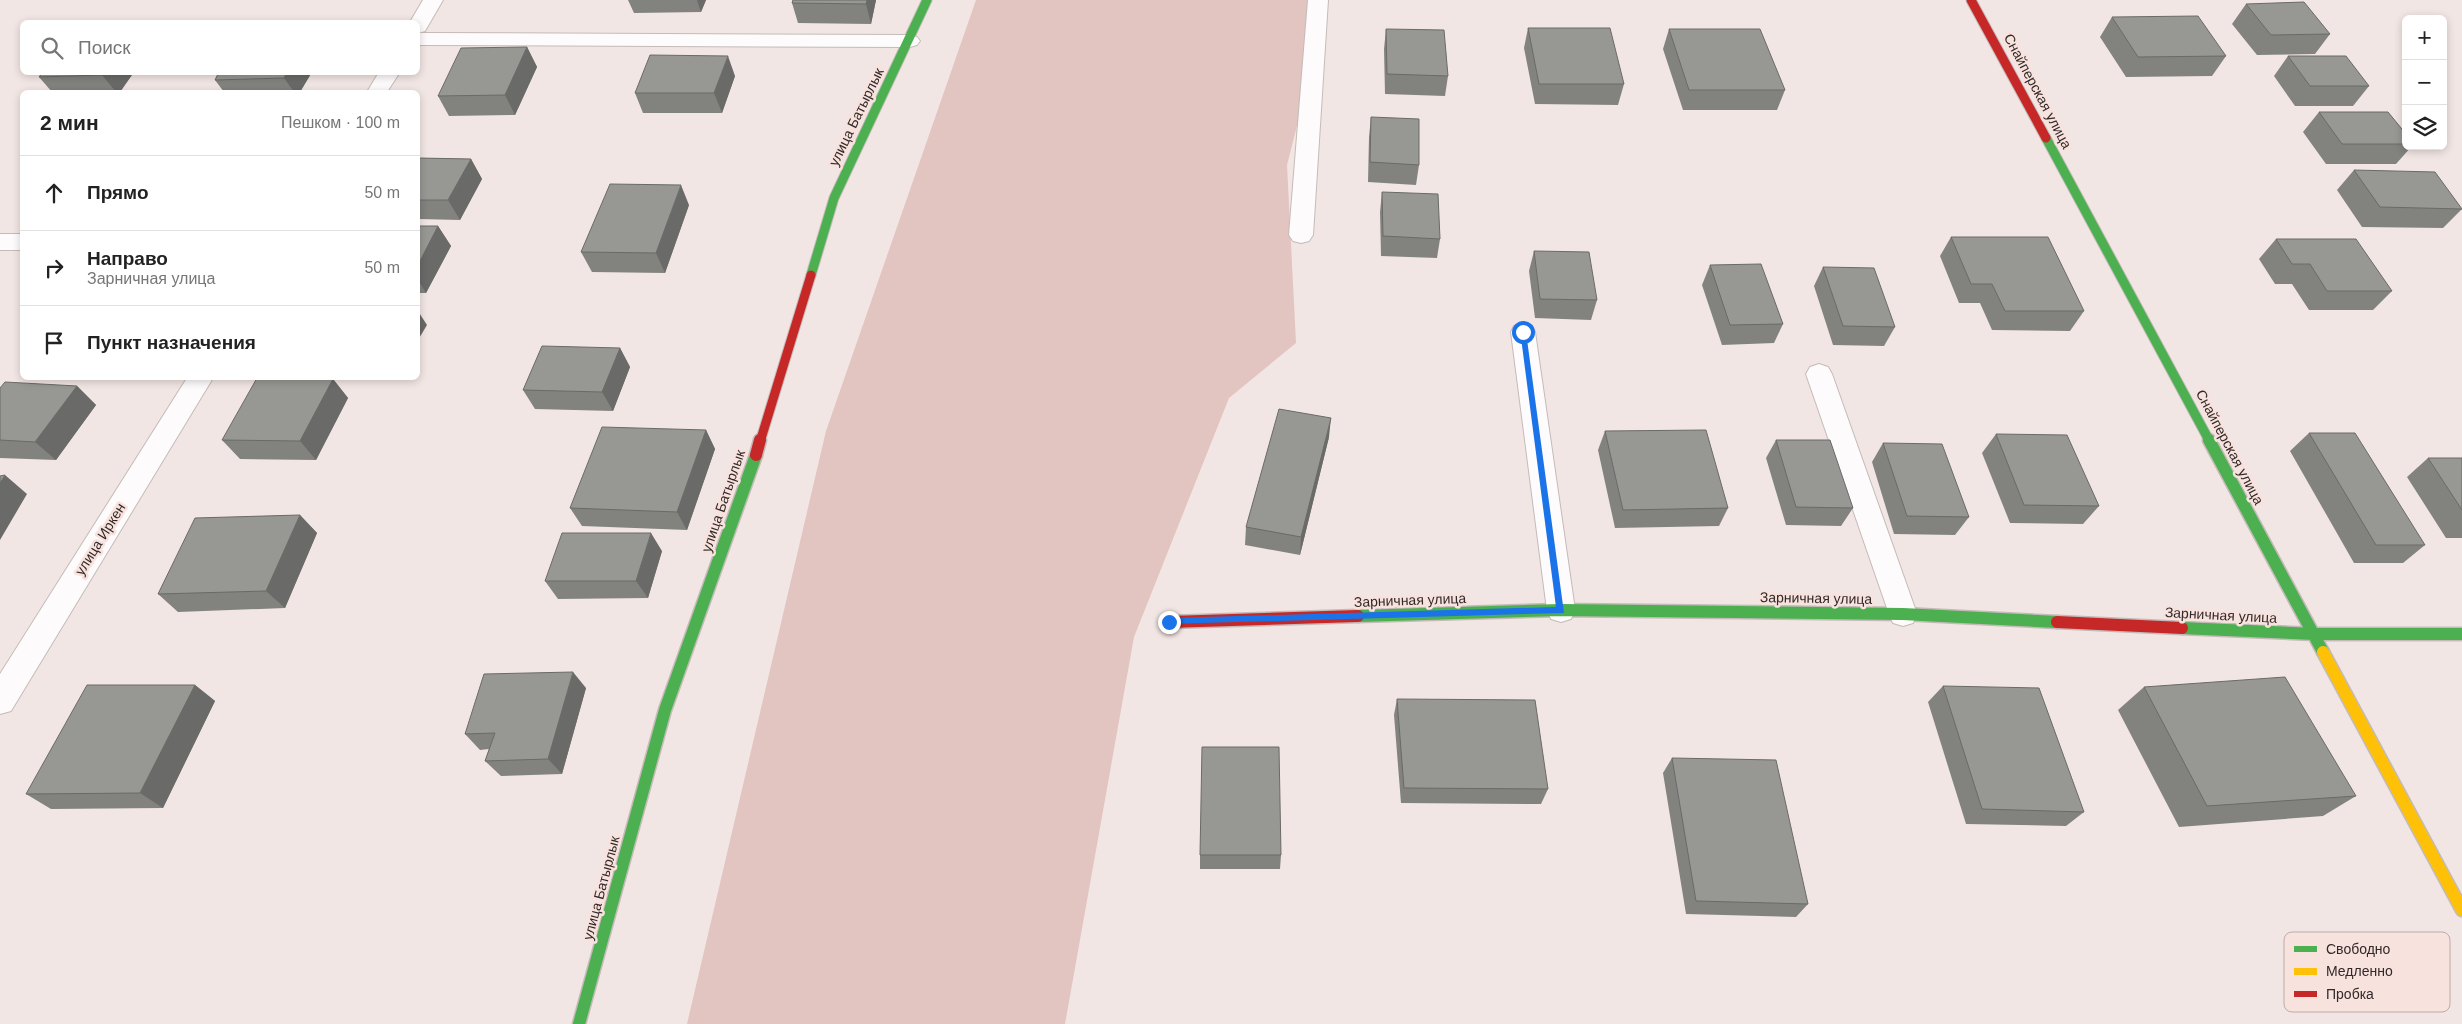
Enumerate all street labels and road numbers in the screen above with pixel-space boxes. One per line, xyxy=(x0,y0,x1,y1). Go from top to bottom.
street label: Снайперская улица xyxy=(2001,31,2075,151)
street label: улица Батырлык xyxy=(825,65,887,169)
street label: Снайперская улица xyxy=(2193,387,2267,507)
street label: улица Батырлык xyxy=(698,447,748,554)
street label: улица Иркен xyxy=(71,500,129,578)
street label: Зарничная улица xyxy=(1760,589,1873,607)
street label: Зарничная улица xyxy=(1354,590,1467,610)
street label: Зарничная улица xyxy=(2164,604,2278,626)
street label: улица Батырлык xyxy=(579,833,623,942)

